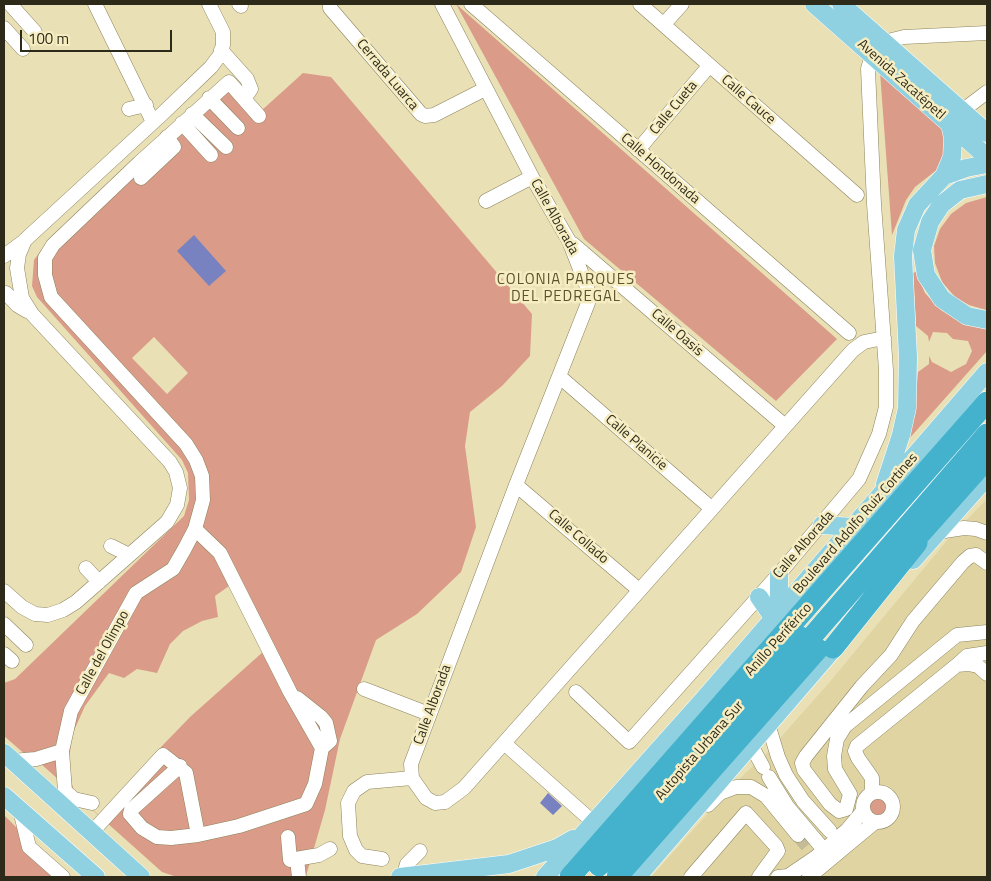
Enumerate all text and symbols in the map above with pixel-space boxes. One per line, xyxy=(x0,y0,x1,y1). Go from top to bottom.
scale bar xyxy=(22,20,175,52)
text: 100 m xyxy=(28,27,69,50)
street label: Cerrada Luarca xyxy=(352,36,422,114)
street label: Avenida Zacatépetl xyxy=(854,36,948,124)
street label: Calle Cauce xyxy=(717,72,779,128)
street label: Calle Cueta xyxy=(647,78,701,138)
street label: Calle Hondonada xyxy=(617,130,703,208)
street label: Calle Alborada xyxy=(526,176,582,258)
district label: COLONIA PARQUES DEL PEDREGAL xyxy=(495,271,637,306)
street label: Calle Oasis xyxy=(647,306,707,360)
street label: Calle Planicie xyxy=(602,412,670,474)
street label: Boulevard Adolfo Ruiz Cortines xyxy=(790,450,922,598)
street label: Calle Collado xyxy=(544,506,612,568)
street label: Calle Alborada xyxy=(770,508,838,582)
street label: Anillo Periférico xyxy=(742,600,816,680)
street label: Calle del Olimpo xyxy=(73,608,133,698)
street label: Calle Alborada xyxy=(411,663,455,747)
street label: Autopista Urbana Sur xyxy=(652,698,748,804)

